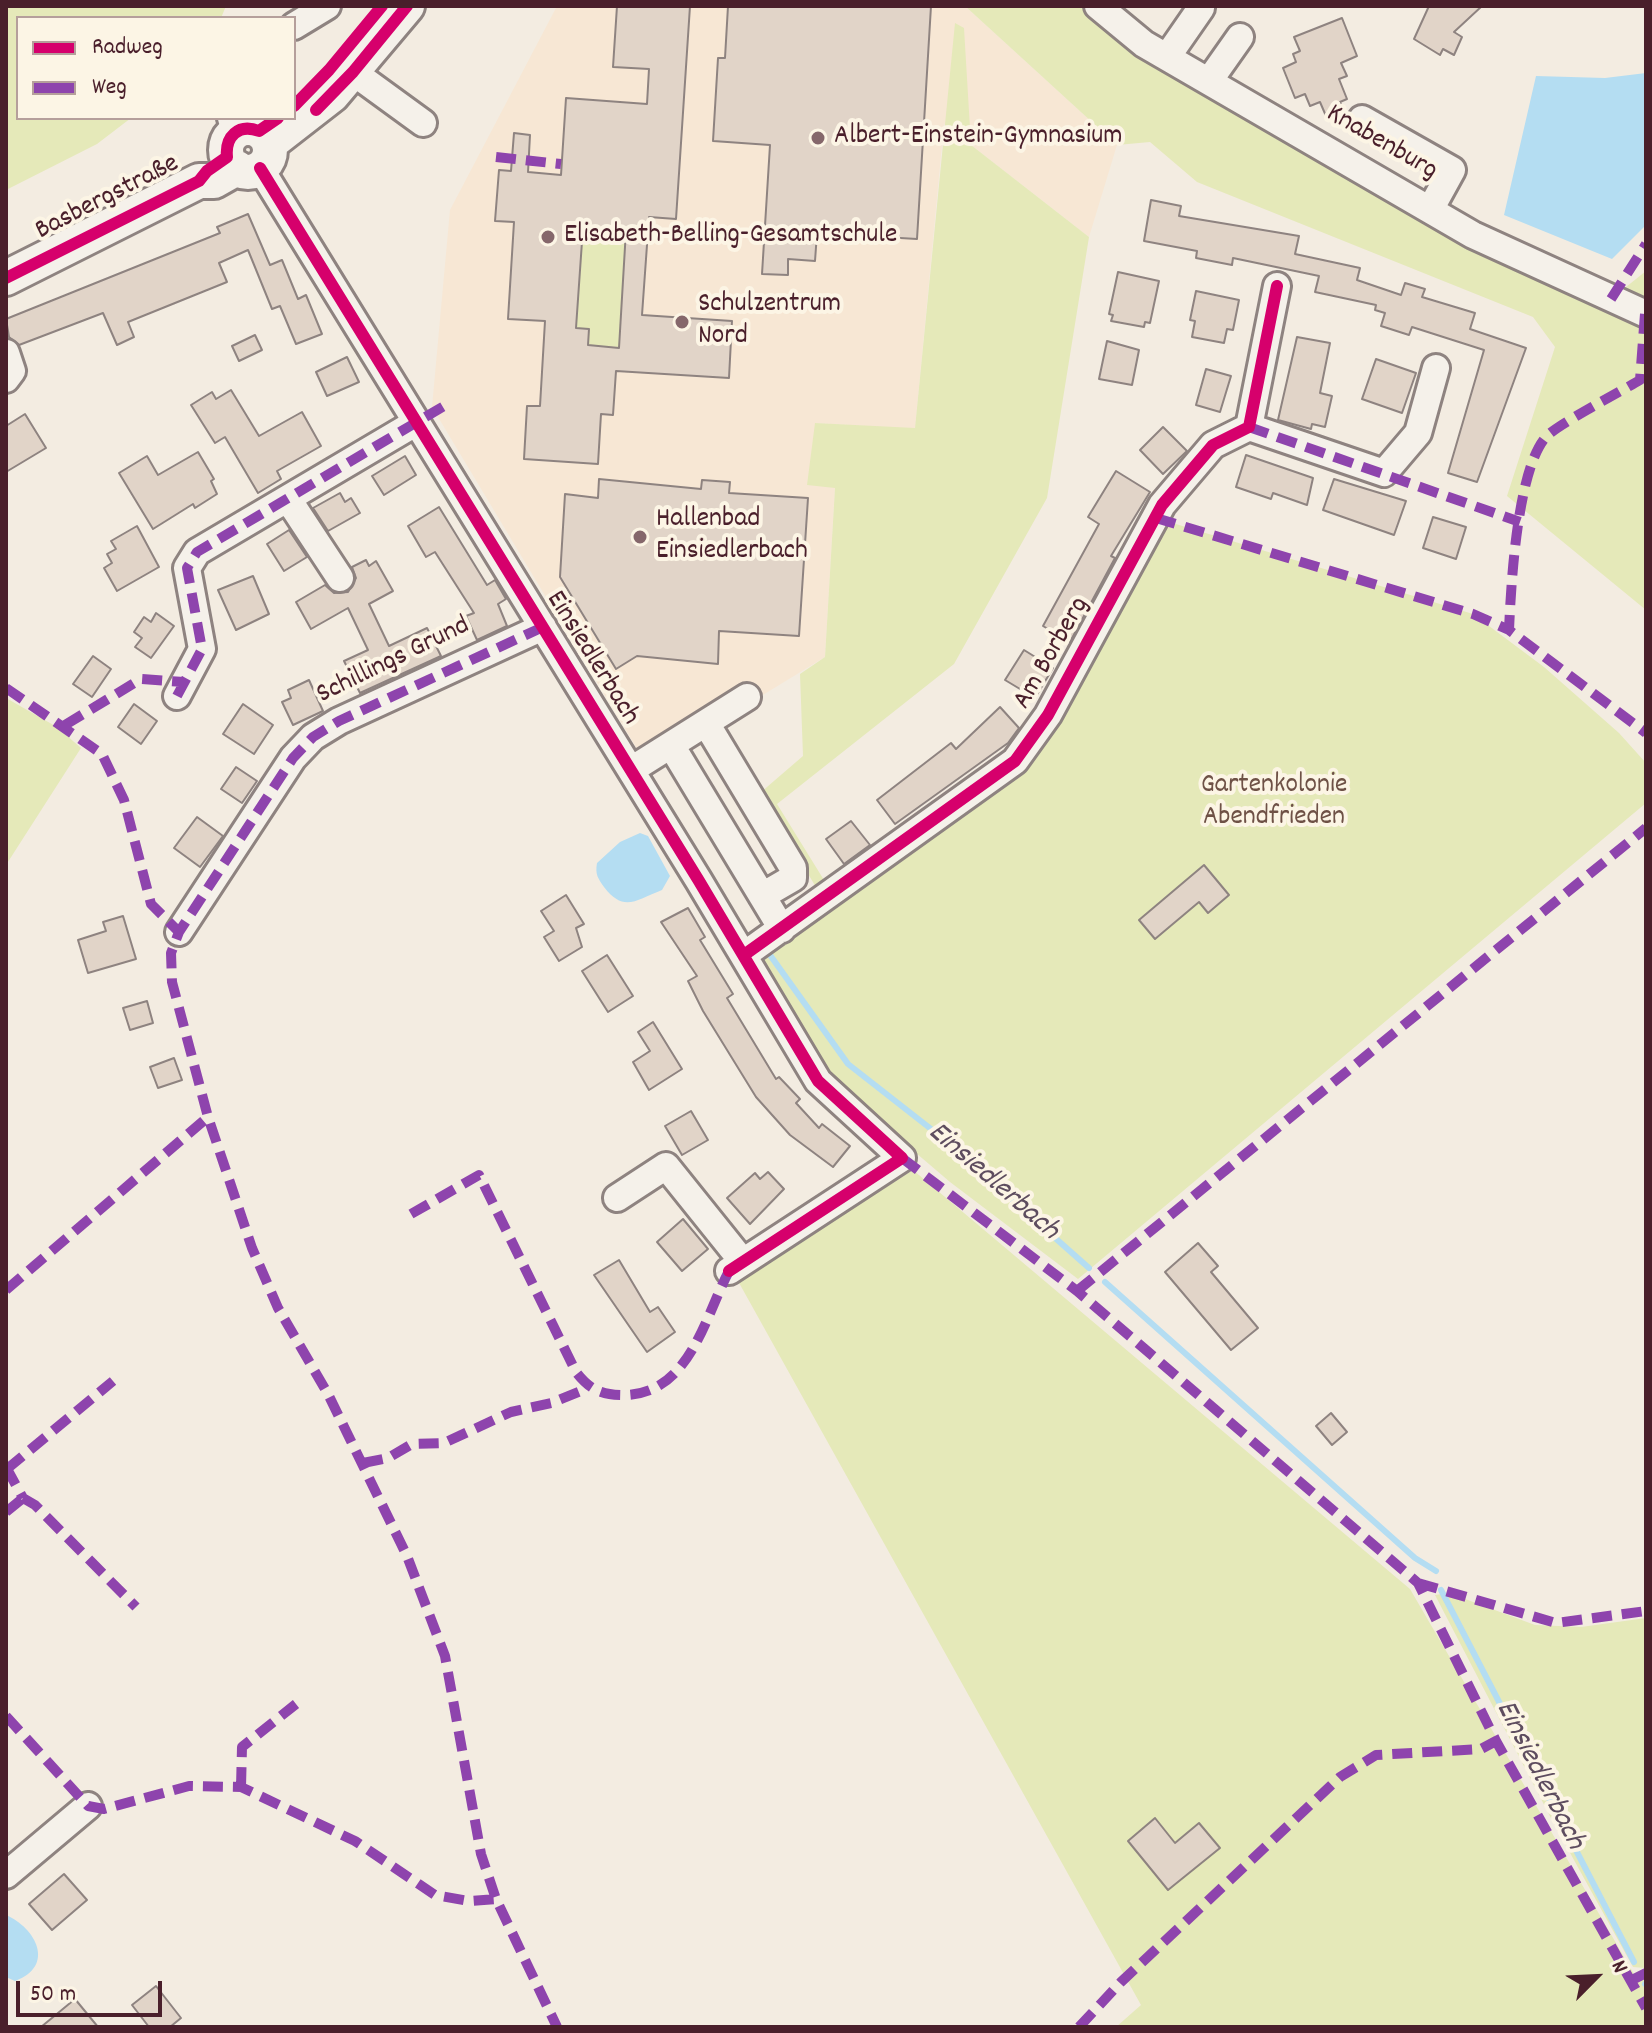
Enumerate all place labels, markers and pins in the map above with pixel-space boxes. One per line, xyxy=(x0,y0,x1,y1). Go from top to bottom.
place label: Albert-Einstein-Gymnasium xyxy=(834,121,1123,155)
marker: Albert-Einstein-Gymnasium xyxy=(809,129,827,147)
place label: Elisabeth-Belling-Gesamtschule xyxy=(564,220,897,254)
marker: Elisabeth-Belling-Gesamtschule xyxy=(539,228,557,246)
place label: Schulzentrum Nord xyxy=(698,289,841,355)
marker: Schulzentrum Nord xyxy=(673,313,691,331)
place label: Hallenbad Einsiedlerbach xyxy=(656,504,808,570)
marker: Hallenbad Einsiedlerbach xyxy=(631,528,649,546)

